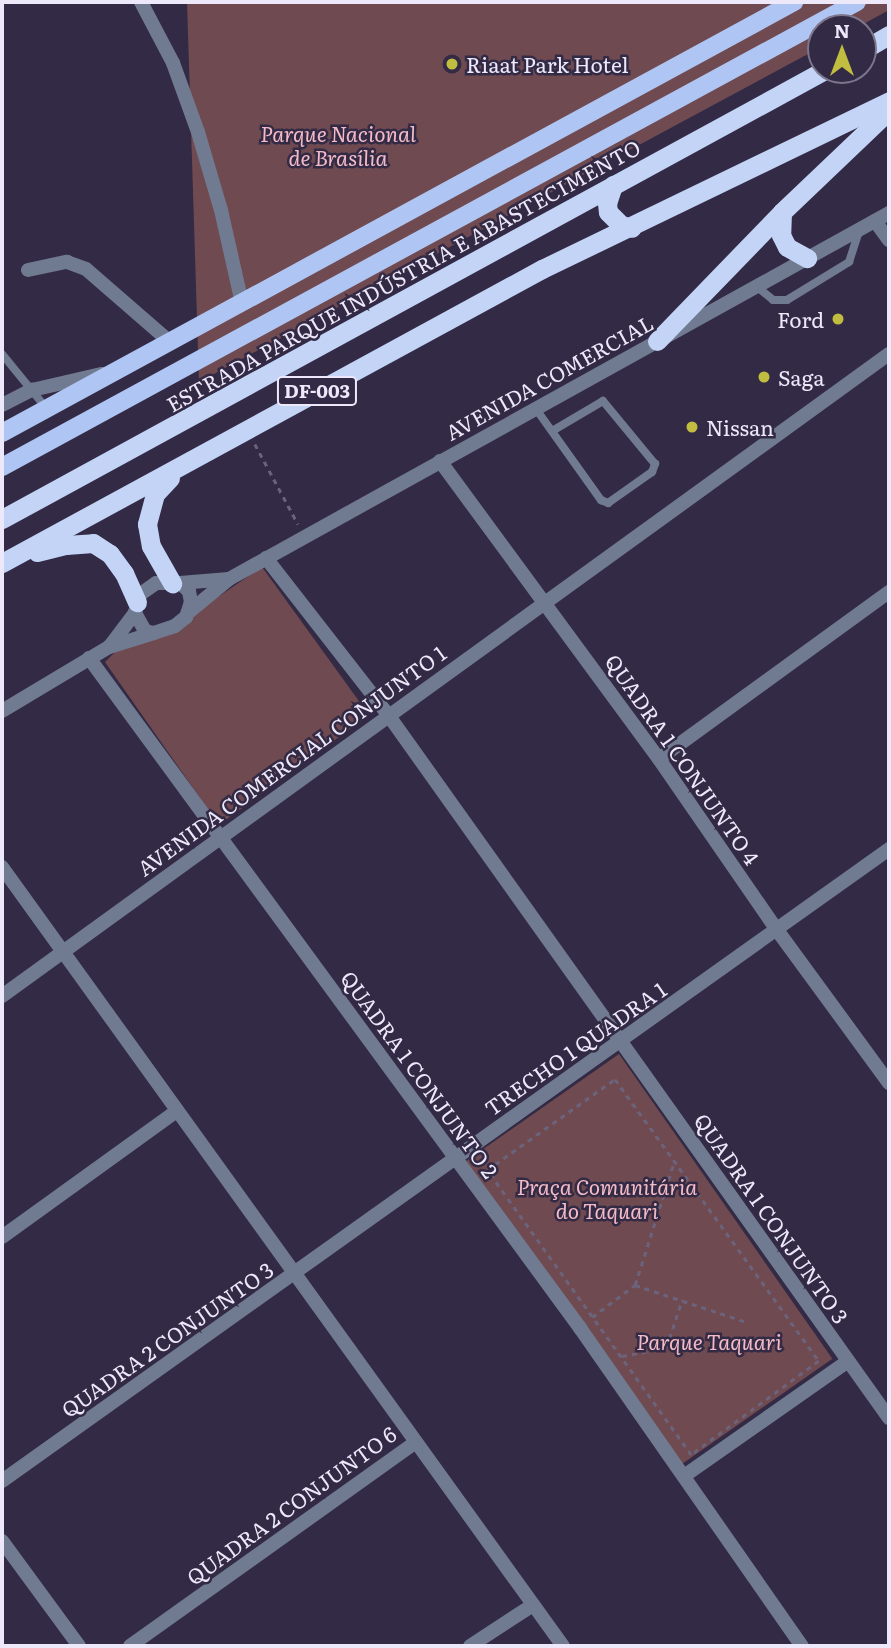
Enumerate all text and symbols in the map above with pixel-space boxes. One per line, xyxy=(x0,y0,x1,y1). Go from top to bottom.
north arrow xyxy=(807,14,877,84)
text: N xyxy=(834,16,850,44)
place label: Riaat Park Hotel xyxy=(466,51,629,77)
marker: Riaat Park Hotel xyxy=(444,56,460,72)
park label: Parque Nacional de Brasília xyxy=(260,120,416,170)
street label: ESTRADA PARQUE INDÚSTRIA E ABASTECIMENTO xyxy=(162,134,644,416)
place label: Ford xyxy=(777,306,824,332)
street label: AVENIDA COMERCIAL xyxy=(441,309,657,445)
marker: Ford xyxy=(830,311,846,327)
place label: Saga xyxy=(778,364,824,390)
marker: Saga xyxy=(756,369,772,385)
road number: DF-003 xyxy=(277,376,357,406)
place label: Nissan xyxy=(706,414,774,440)
marker: Nissan xyxy=(684,419,700,435)
street label: AVENIDA COMERCIAL CONJUNTO 1 xyxy=(132,639,450,881)
street label: QUADRA 1 CONJUNTO 4 xyxy=(601,649,765,869)
street label: QUADRA 1 CONJUNTO 2 xyxy=(336,965,504,1183)
street label: TRECHO 1 QUADRA 1 xyxy=(479,976,671,1120)
street label: QUADRA 1 CONJUNTO 3 xyxy=(690,1108,854,1328)
park label: Praça Comunitária do Taquari xyxy=(517,1173,697,1223)
street label: QUADRA 2 CONJUNTO 3 xyxy=(56,1256,278,1422)
park label: Parque Taquari xyxy=(636,1328,782,1354)
street label: QUADRA 2 CONJUNTO 6 xyxy=(181,1421,401,1589)

